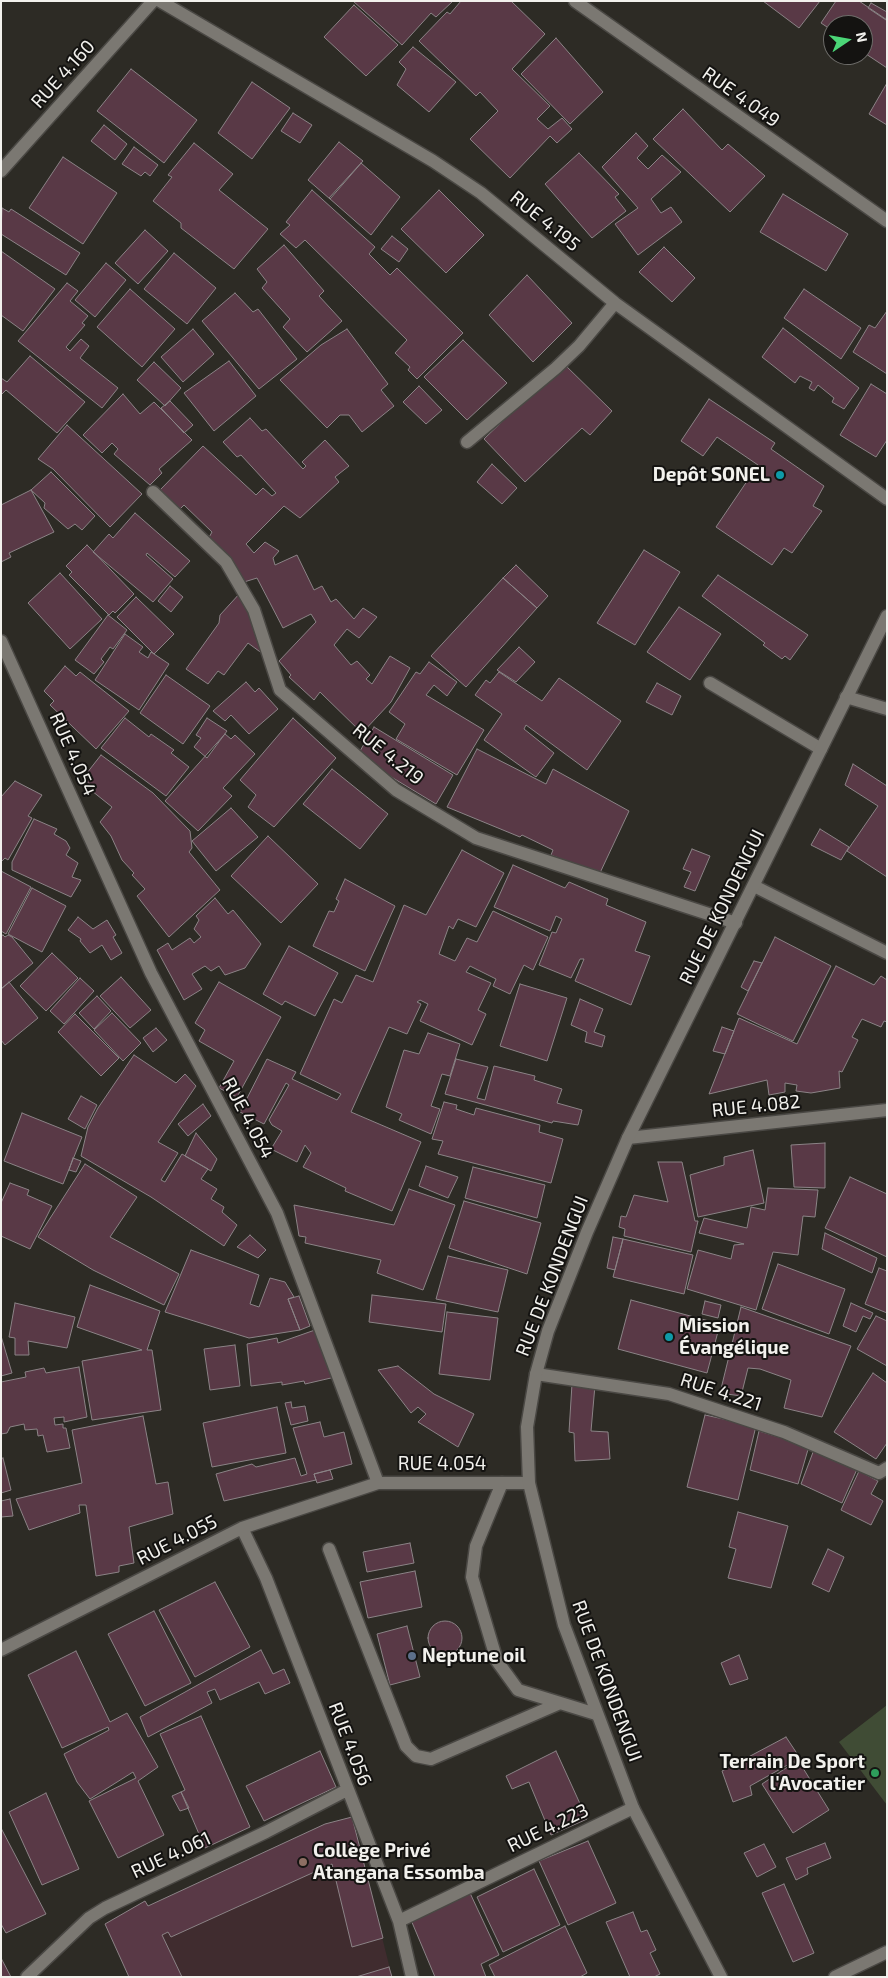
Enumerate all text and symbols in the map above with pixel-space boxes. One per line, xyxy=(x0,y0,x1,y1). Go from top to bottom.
north arrow xyxy=(823,15,873,65)
text: N xyxy=(853,30,872,44)
street label: RUE 4.160 xyxy=(26,35,100,113)
street label: RUE 4.049 xyxy=(698,62,784,132)
street label: RUE 4.195 xyxy=(506,186,584,256)
place label: Depôt SONEL xyxy=(653,464,770,486)
marker: Depôt SONEL xyxy=(774,469,786,481)
street label: RUE 4.054 xyxy=(45,709,101,799)
street label: RUE 4.219 xyxy=(348,719,428,789)
street label: RUE DE KONDENGUI xyxy=(675,826,769,988)
street label: RUE 4.054 xyxy=(217,1074,279,1162)
street label: RUE 4.082 xyxy=(711,1090,801,1122)
street label: RUE DE KONDENGUI xyxy=(511,1193,593,1359)
place label: Mission Évangélique xyxy=(679,1315,789,1359)
marker: Mission Évangélique xyxy=(663,1331,675,1343)
street label: RUE 4.221 xyxy=(677,1368,765,1416)
street label: RUE 4.054 xyxy=(398,1453,486,1475)
street label: RUE 4.055 xyxy=(133,1510,221,1570)
street label: RUE DE KONDENGUI xyxy=(567,1597,647,1765)
place label: Neptune oil xyxy=(422,1645,526,1667)
marker: Neptune oil xyxy=(406,1650,418,1662)
street label: RUE 4.056 xyxy=(324,1699,376,1789)
place label: Terrain De Sport l'Avocatier xyxy=(720,1751,865,1795)
marker: Terrain De Sport l'Avocatier xyxy=(869,1767,881,1779)
street label: RUE 4.223 xyxy=(504,1799,592,1857)
street label: RUE 4.061 xyxy=(128,1827,214,1883)
place label: Collège Privé Atangana Essomba xyxy=(313,1840,485,1884)
marker: Collège Privé Atangana Essomba xyxy=(297,1856,309,1868)

